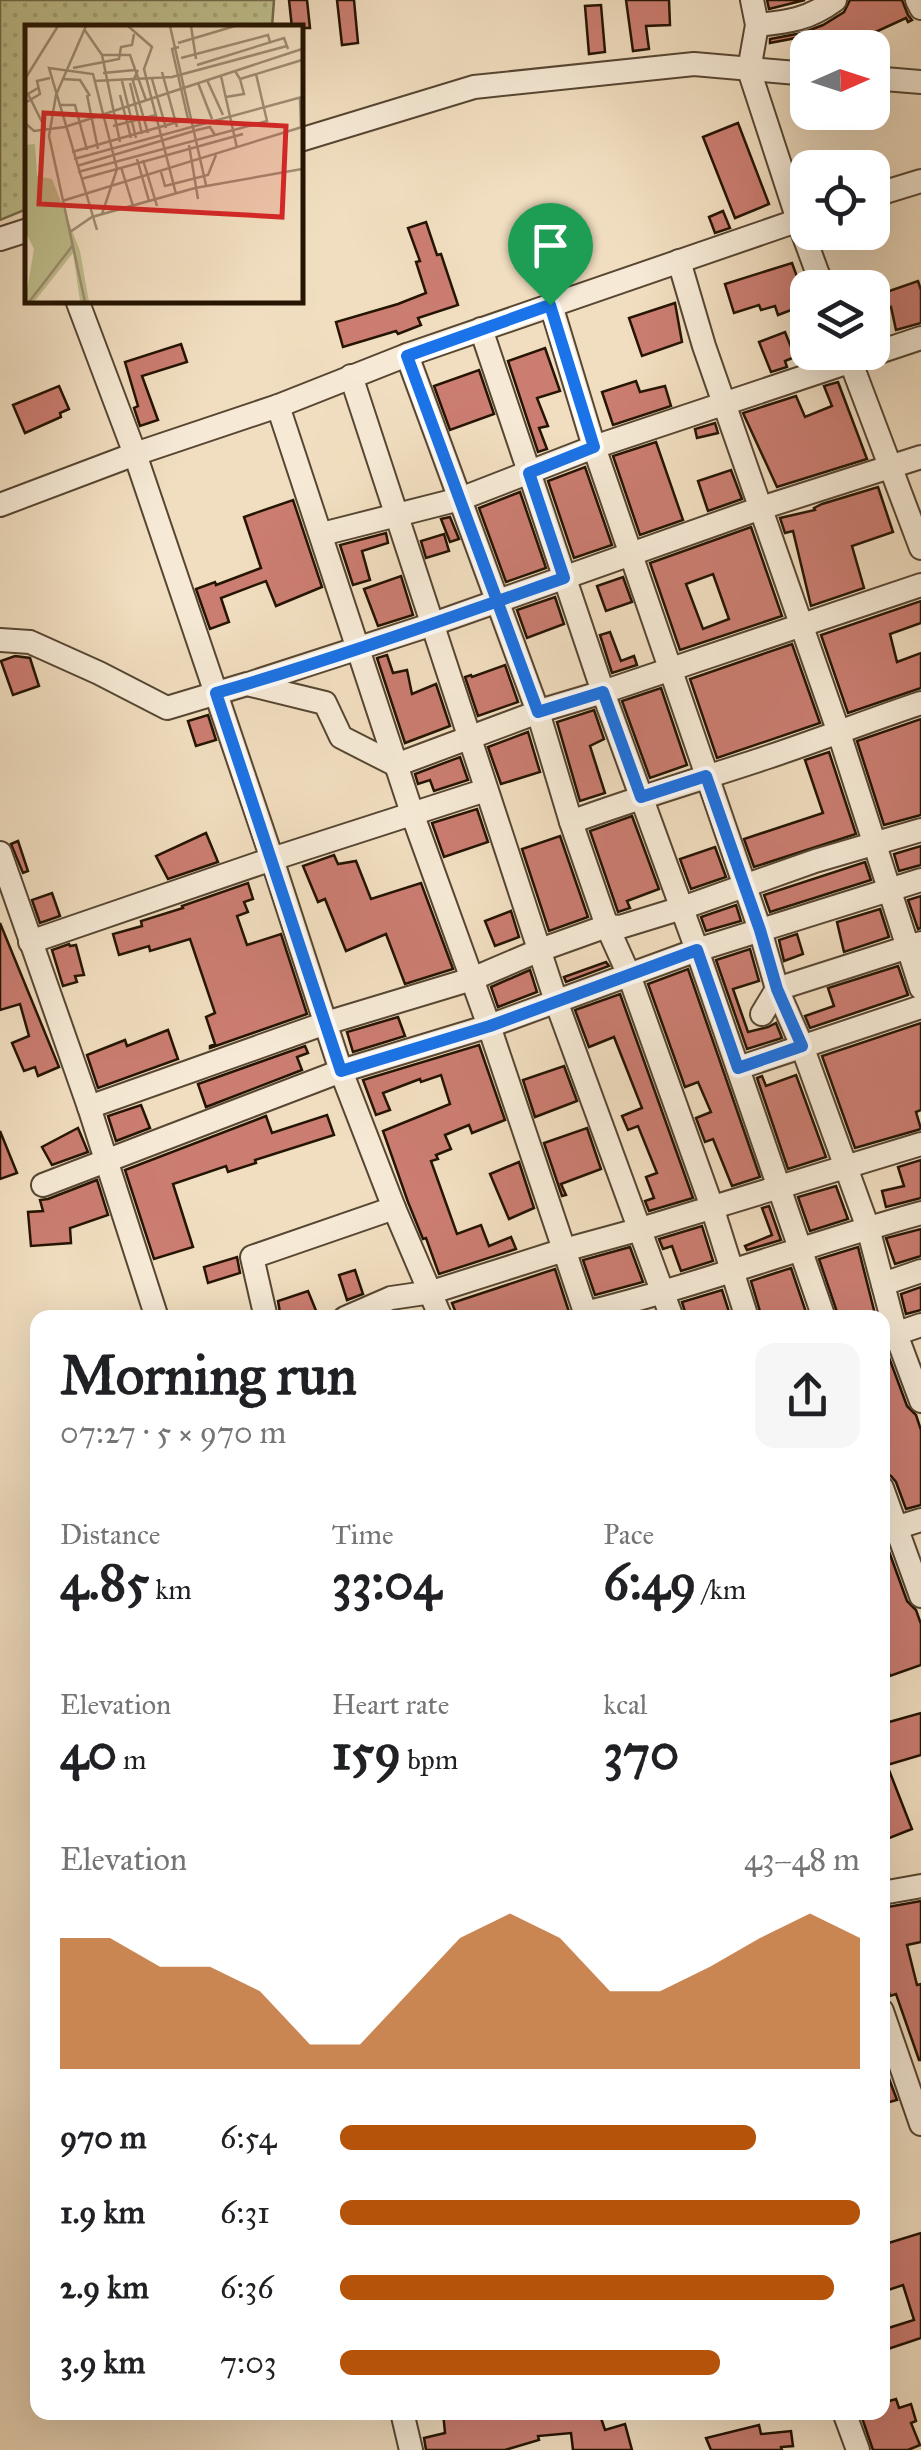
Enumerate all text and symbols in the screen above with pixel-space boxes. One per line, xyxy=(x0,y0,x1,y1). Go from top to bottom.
inset map xyxy=(25,25,302,302)
north arrow xyxy=(790,30,890,130)
map controls xyxy=(790,30,890,370)
button: locate xyxy=(790,150,890,250)
pin xyxy=(508,203,593,306)
icon: arrive xyxy=(523,218,578,273)
button: layers xyxy=(790,270,890,370)
text: Morning run xyxy=(60,1342,357,1409)
button: share xyxy=(755,1343,860,1448)
text: 07:27 · 5 × 970 m xyxy=(60,1413,286,1452)
text: Distance xyxy=(60,1517,160,1552)
text: Time xyxy=(332,1517,394,1552)
text: Pace xyxy=(603,1517,654,1552)
text: 4.85 xyxy=(60,1552,149,1613)
text: 33:04 xyxy=(332,1552,441,1613)
text: 6:49 xyxy=(603,1552,696,1613)
text: km xyxy=(149,1572,192,1607)
text: /km xyxy=(696,1572,746,1607)
text: Elevation xyxy=(60,1687,171,1722)
text: Heart rate xyxy=(332,1687,449,1722)
text: kcal xyxy=(603,1687,647,1722)
text: 40 xyxy=(60,1722,117,1783)
text: 159 xyxy=(332,1722,401,1783)
text: 370 xyxy=(603,1722,679,1783)
text: m xyxy=(117,1742,147,1777)
text: bpm xyxy=(401,1742,458,1777)
text: Elevation xyxy=(60,1840,187,1879)
text: 43–48 m xyxy=(744,1840,860,1879)
text: 970 m xyxy=(60,2118,147,2157)
text: 6:54 xyxy=(220,2118,276,2157)
text: 1.9 km xyxy=(60,2193,145,2232)
text: 6:31 xyxy=(220,2193,270,2232)
text: 2.9 km xyxy=(60,2268,149,2307)
text: 6:36 xyxy=(220,2268,274,2307)
text: 3.9 km xyxy=(60,2343,145,2382)
text: 7:03 xyxy=(220,2343,277,2382)

